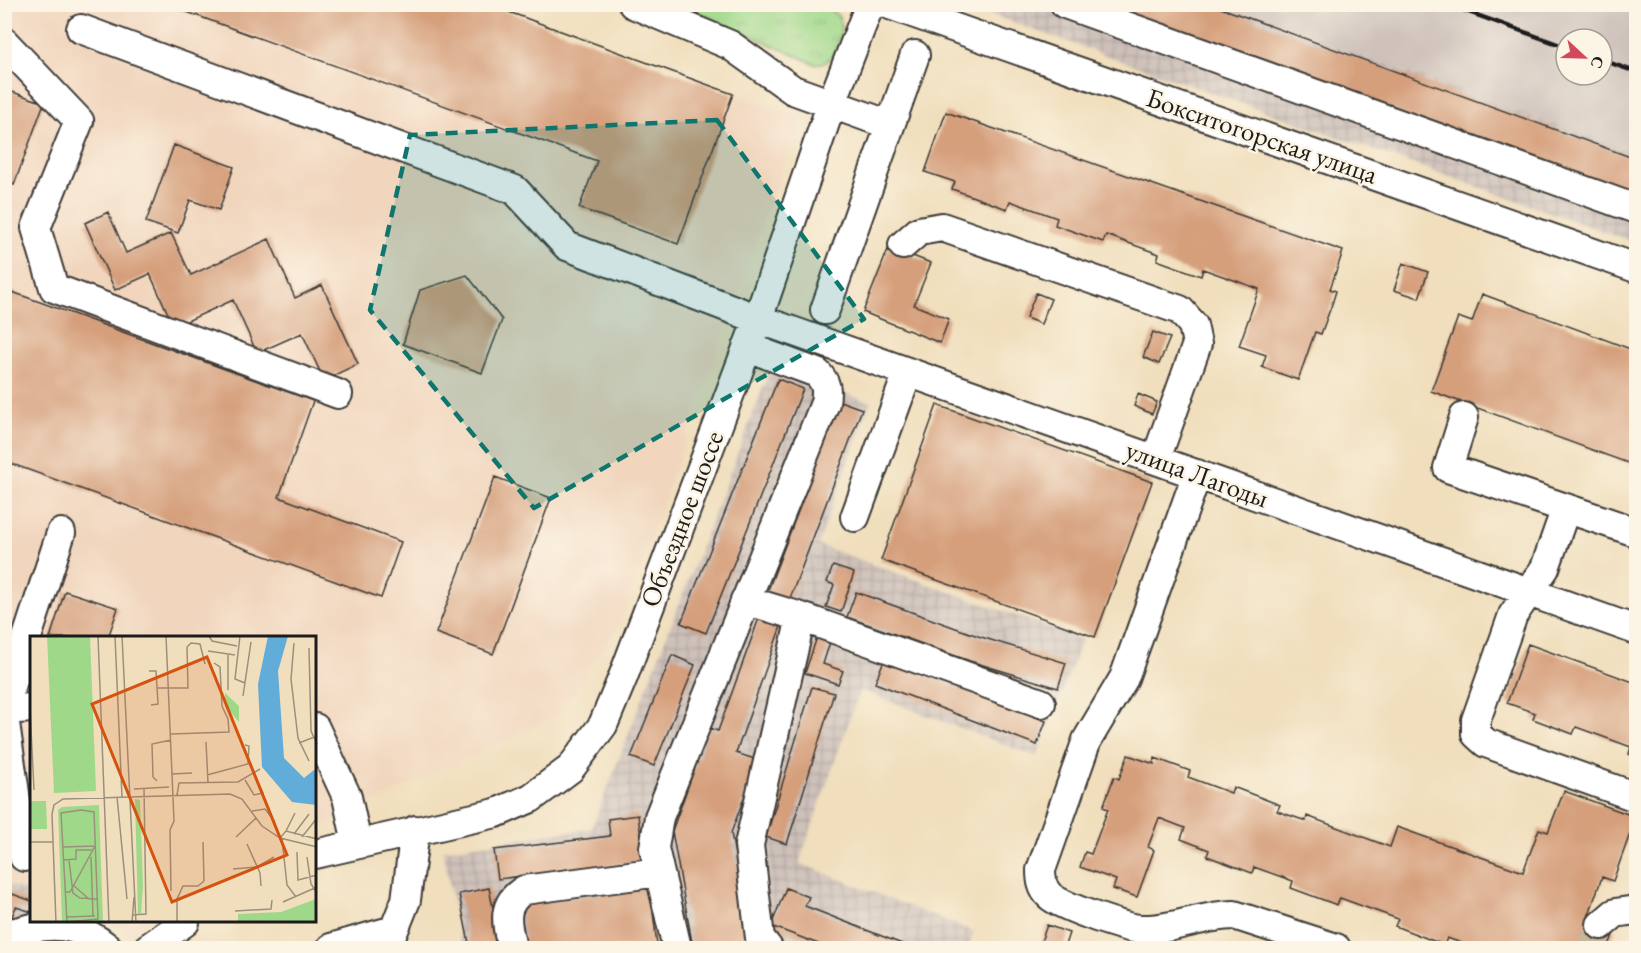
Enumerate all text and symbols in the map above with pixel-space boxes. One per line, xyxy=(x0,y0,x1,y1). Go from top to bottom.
north arrow xyxy=(1554,27,1614,87)
text: С xyxy=(1586,53,1609,72)
street label: Бокситогорская улица xyxy=(1142,80,1383,192)
street label: Объездное шоссе xyxy=(632,426,731,612)
street label: улица Лагоды xyxy=(1121,432,1273,516)
inset map xyxy=(30,636,316,923)

